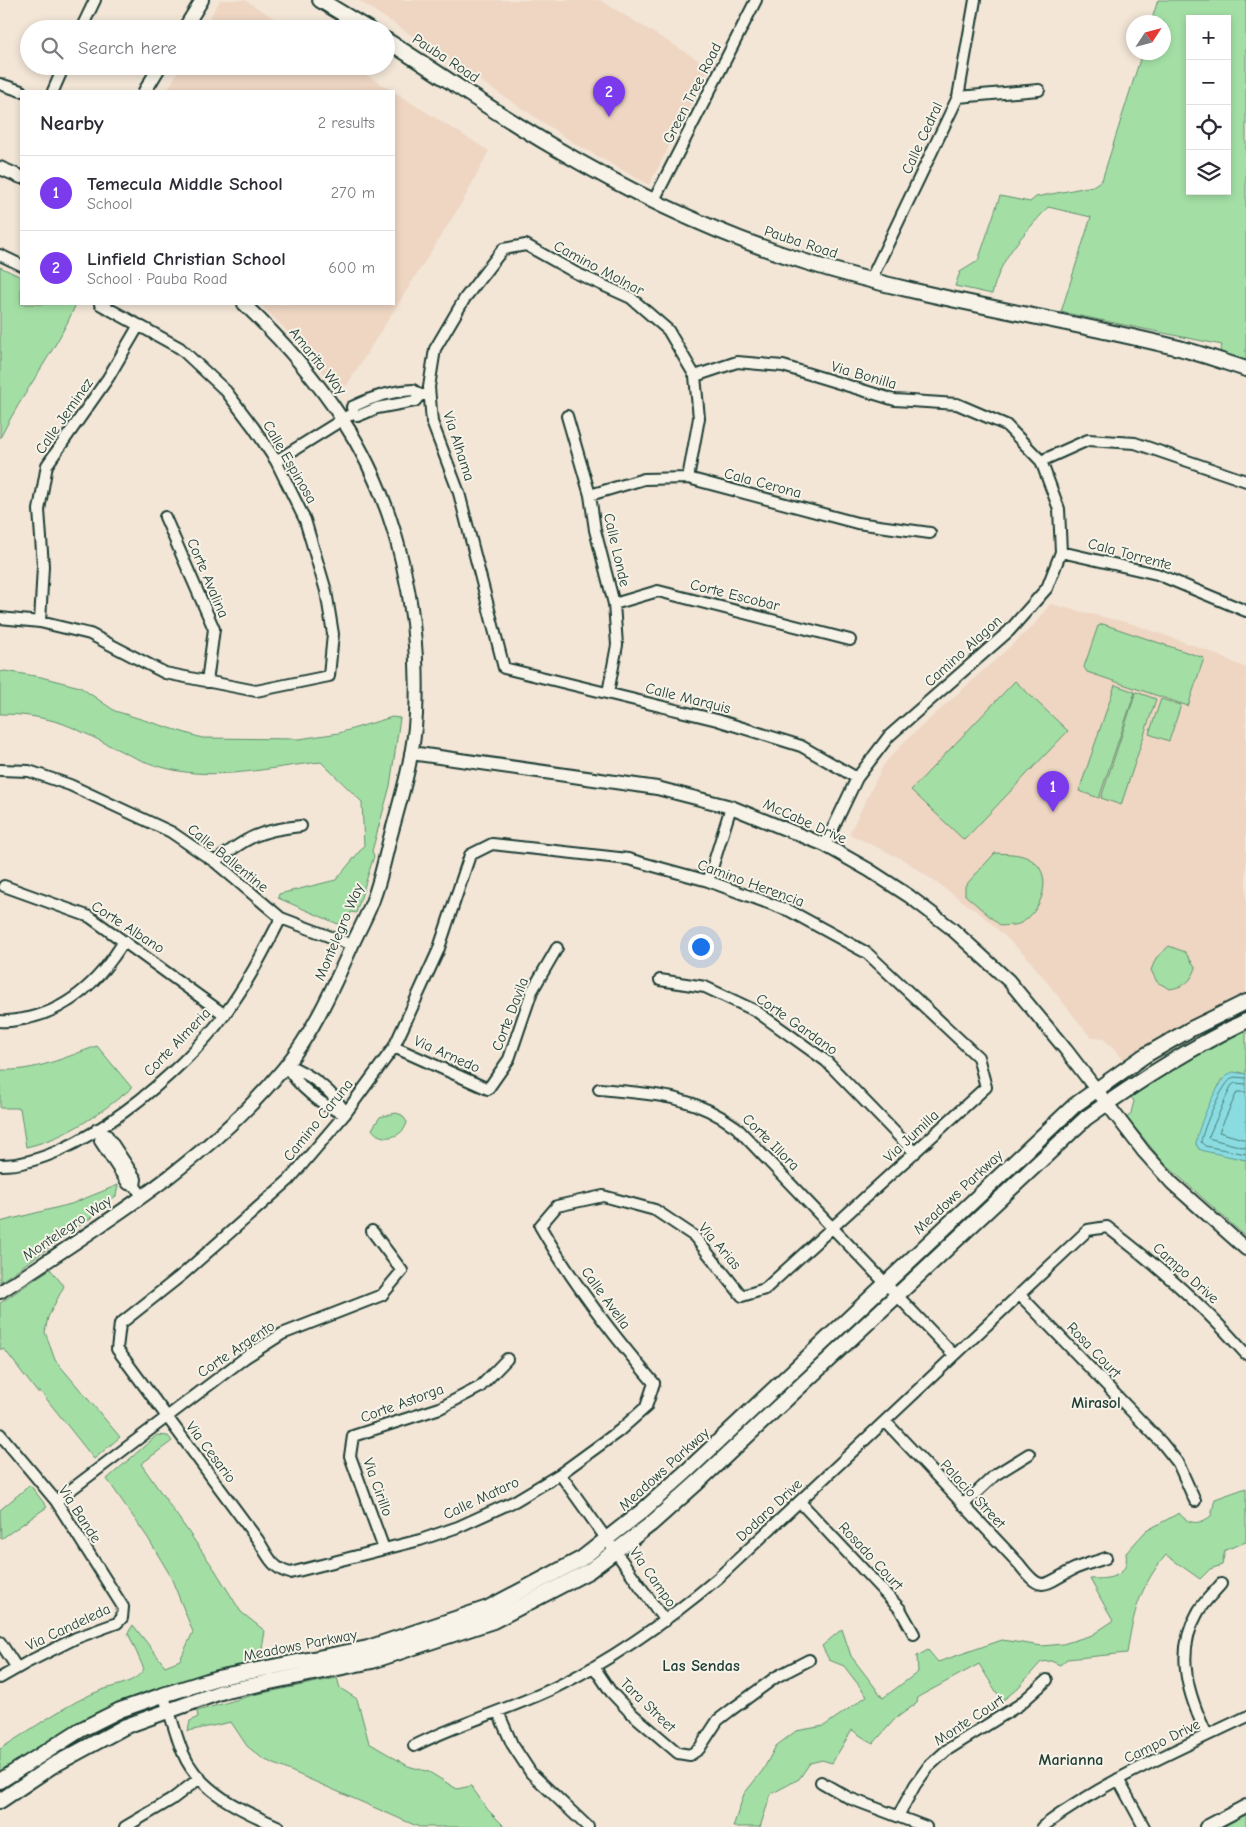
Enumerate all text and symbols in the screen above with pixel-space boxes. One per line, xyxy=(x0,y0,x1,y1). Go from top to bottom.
north arrow xyxy=(1126,15,1171,60)
map controls xyxy=(1186,15,1231,195)
button: + xyxy=(1186,15,1231,60)
search box xyxy=(20,20,395,75)
street label: Pauba Road xyxy=(409,30,483,86)
icon: search xyxy=(38,34,66,62)
text: Search here xyxy=(78,37,177,59)
street label: Green Tree Road xyxy=(659,40,725,146)
button: − xyxy=(1186,60,1231,105)
pin: 2 xyxy=(593,76,625,117)
street label: Calle Cedral xyxy=(897,99,947,177)
button: locate xyxy=(1186,105,1231,150)
text: Nearby xyxy=(40,111,104,135)
text: 2 results xyxy=(318,114,375,132)
button: layers xyxy=(1186,150,1231,195)
text: Temecula Middle School xyxy=(87,173,283,195)
text: 1 xyxy=(53,184,59,202)
text: 270 m xyxy=(331,184,375,202)
text: School xyxy=(87,195,133,213)
street label: Pauba Road xyxy=(762,222,840,262)
street label: Camino Molnar xyxy=(551,237,647,299)
text: Linfield Christian School xyxy=(87,248,286,270)
text: 2 xyxy=(52,259,60,277)
text: 600 m xyxy=(328,259,375,277)
text: School · Pauba Road xyxy=(87,270,227,288)
street label: Amarita Way xyxy=(285,324,351,398)
street label: Via Bonilla xyxy=(829,357,899,393)
street label: Calle Jeminez xyxy=(31,374,97,457)
street label: Via Alhama xyxy=(439,409,479,483)
street label: Calle Espinosa xyxy=(259,417,321,507)
street label: Cala Cerona xyxy=(722,464,804,502)
street label: Calle Londe xyxy=(600,511,634,589)
street label: Cala Torrente xyxy=(1086,534,1174,574)
street label: Corte Avalina xyxy=(183,536,233,620)
street label: Corte Escobar xyxy=(688,575,782,615)
street label: Camino Alagon xyxy=(921,612,1005,690)
street label: Calle Marquis xyxy=(644,679,732,717)
pin: 1 xyxy=(1037,771,1069,812)
street label: McCabe Drive xyxy=(760,795,850,848)
street label: Calle Ballentine xyxy=(184,820,272,896)
street label: Camino Herencia xyxy=(695,855,807,911)
street label: Montelegro Way xyxy=(310,880,368,983)
street label: Corte Albano xyxy=(88,897,168,957)
your location xyxy=(688,934,714,960)
street label: Corte Davila xyxy=(488,975,532,1053)
street label: Corte Gardano xyxy=(753,989,841,1059)
street label: Corte Almeria xyxy=(140,1004,214,1080)
street label: Via Arnedo xyxy=(411,1031,483,1077)
street label: Camino Caruna xyxy=(279,1075,357,1165)
street label: Via Jumilla xyxy=(880,1106,942,1166)
street label: Corte Illora xyxy=(739,1110,803,1174)
street label: Meadows Parkway xyxy=(910,1146,1007,1238)
street label: Montelegro Way xyxy=(19,1191,115,1265)
street label: Via Arias xyxy=(695,1219,745,1273)
street label: Campo Drive xyxy=(1149,1239,1223,1308)
street label: Calle Avella xyxy=(577,1263,635,1333)
street label: Corte Argento xyxy=(194,1317,278,1381)
street label: Rosa Court xyxy=(1063,1318,1125,1382)
street label: Corte Astorga xyxy=(358,1380,446,1426)
district label: Mirasol xyxy=(1071,1394,1121,1412)
street label: Via Cesario xyxy=(182,1418,240,1486)
street label: Meadows Parkway xyxy=(615,1423,713,1514)
street label: Via Cirillo xyxy=(359,1455,397,1519)
street label: Palacio Street xyxy=(937,1456,1010,1533)
street label: Calle Mataro xyxy=(440,1473,522,1523)
street label: Dodaro Drive xyxy=(732,1474,806,1545)
street label: Via Bande xyxy=(55,1482,106,1547)
street label: Rosado Court xyxy=(835,1518,908,1594)
street label: Via Campo xyxy=(626,1543,680,1611)
street label: Via Candeleda xyxy=(23,1600,113,1654)
street label: Meadows Parkway xyxy=(242,1625,359,1665)
district label: Las Sendas xyxy=(662,1657,740,1675)
street label: Tara Street xyxy=(617,1674,680,1736)
street label: Monte Court xyxy=(930,1690,1008,1749)
street label: Campo Drive xyxy=(1121,1715,1203,1767)
district label: Marianna xyxy=(1039,1751,1104,1769)

